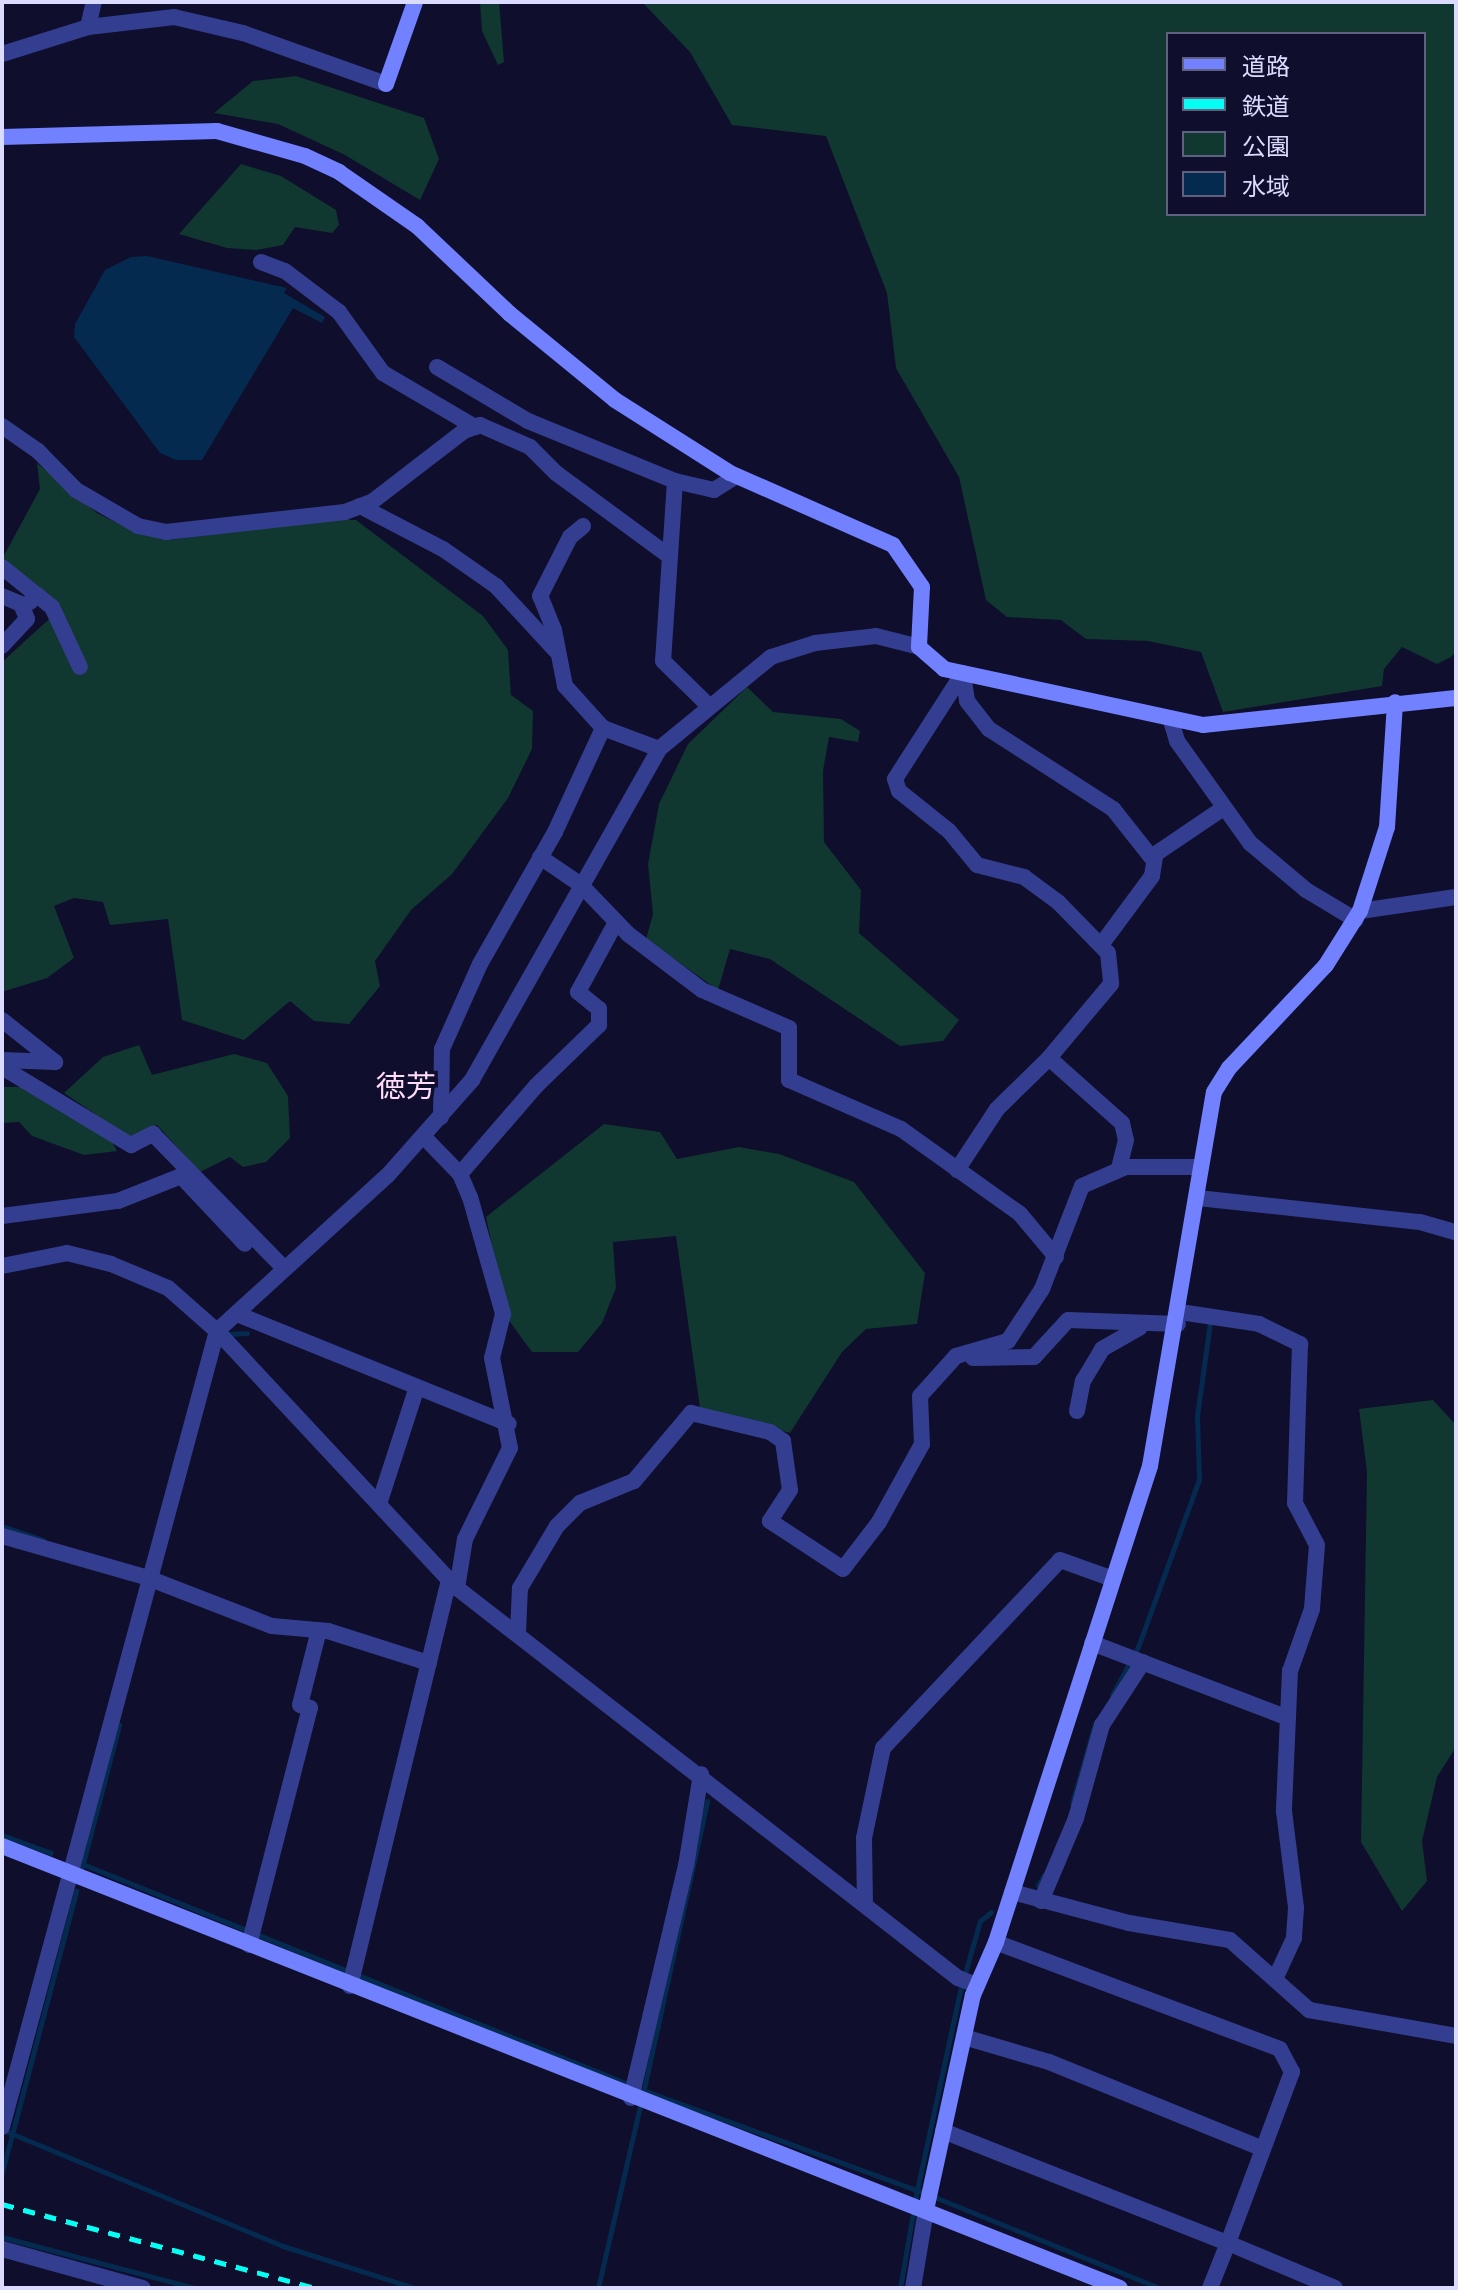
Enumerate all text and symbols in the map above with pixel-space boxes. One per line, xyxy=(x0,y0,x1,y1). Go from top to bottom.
legend xyxy=(1166,32,1426,216)
text: 道路 xyxy=(1242,51,1290,82)
text: 鉄道 xyxy=(1242,91,1290,122)
text: 公園 xyxy=(1242,131,1290,162)
text: 水域 xyxy=(1242,171,1290,202)
district label: 徳芳 xyxy=(376,1068,436,1104)

